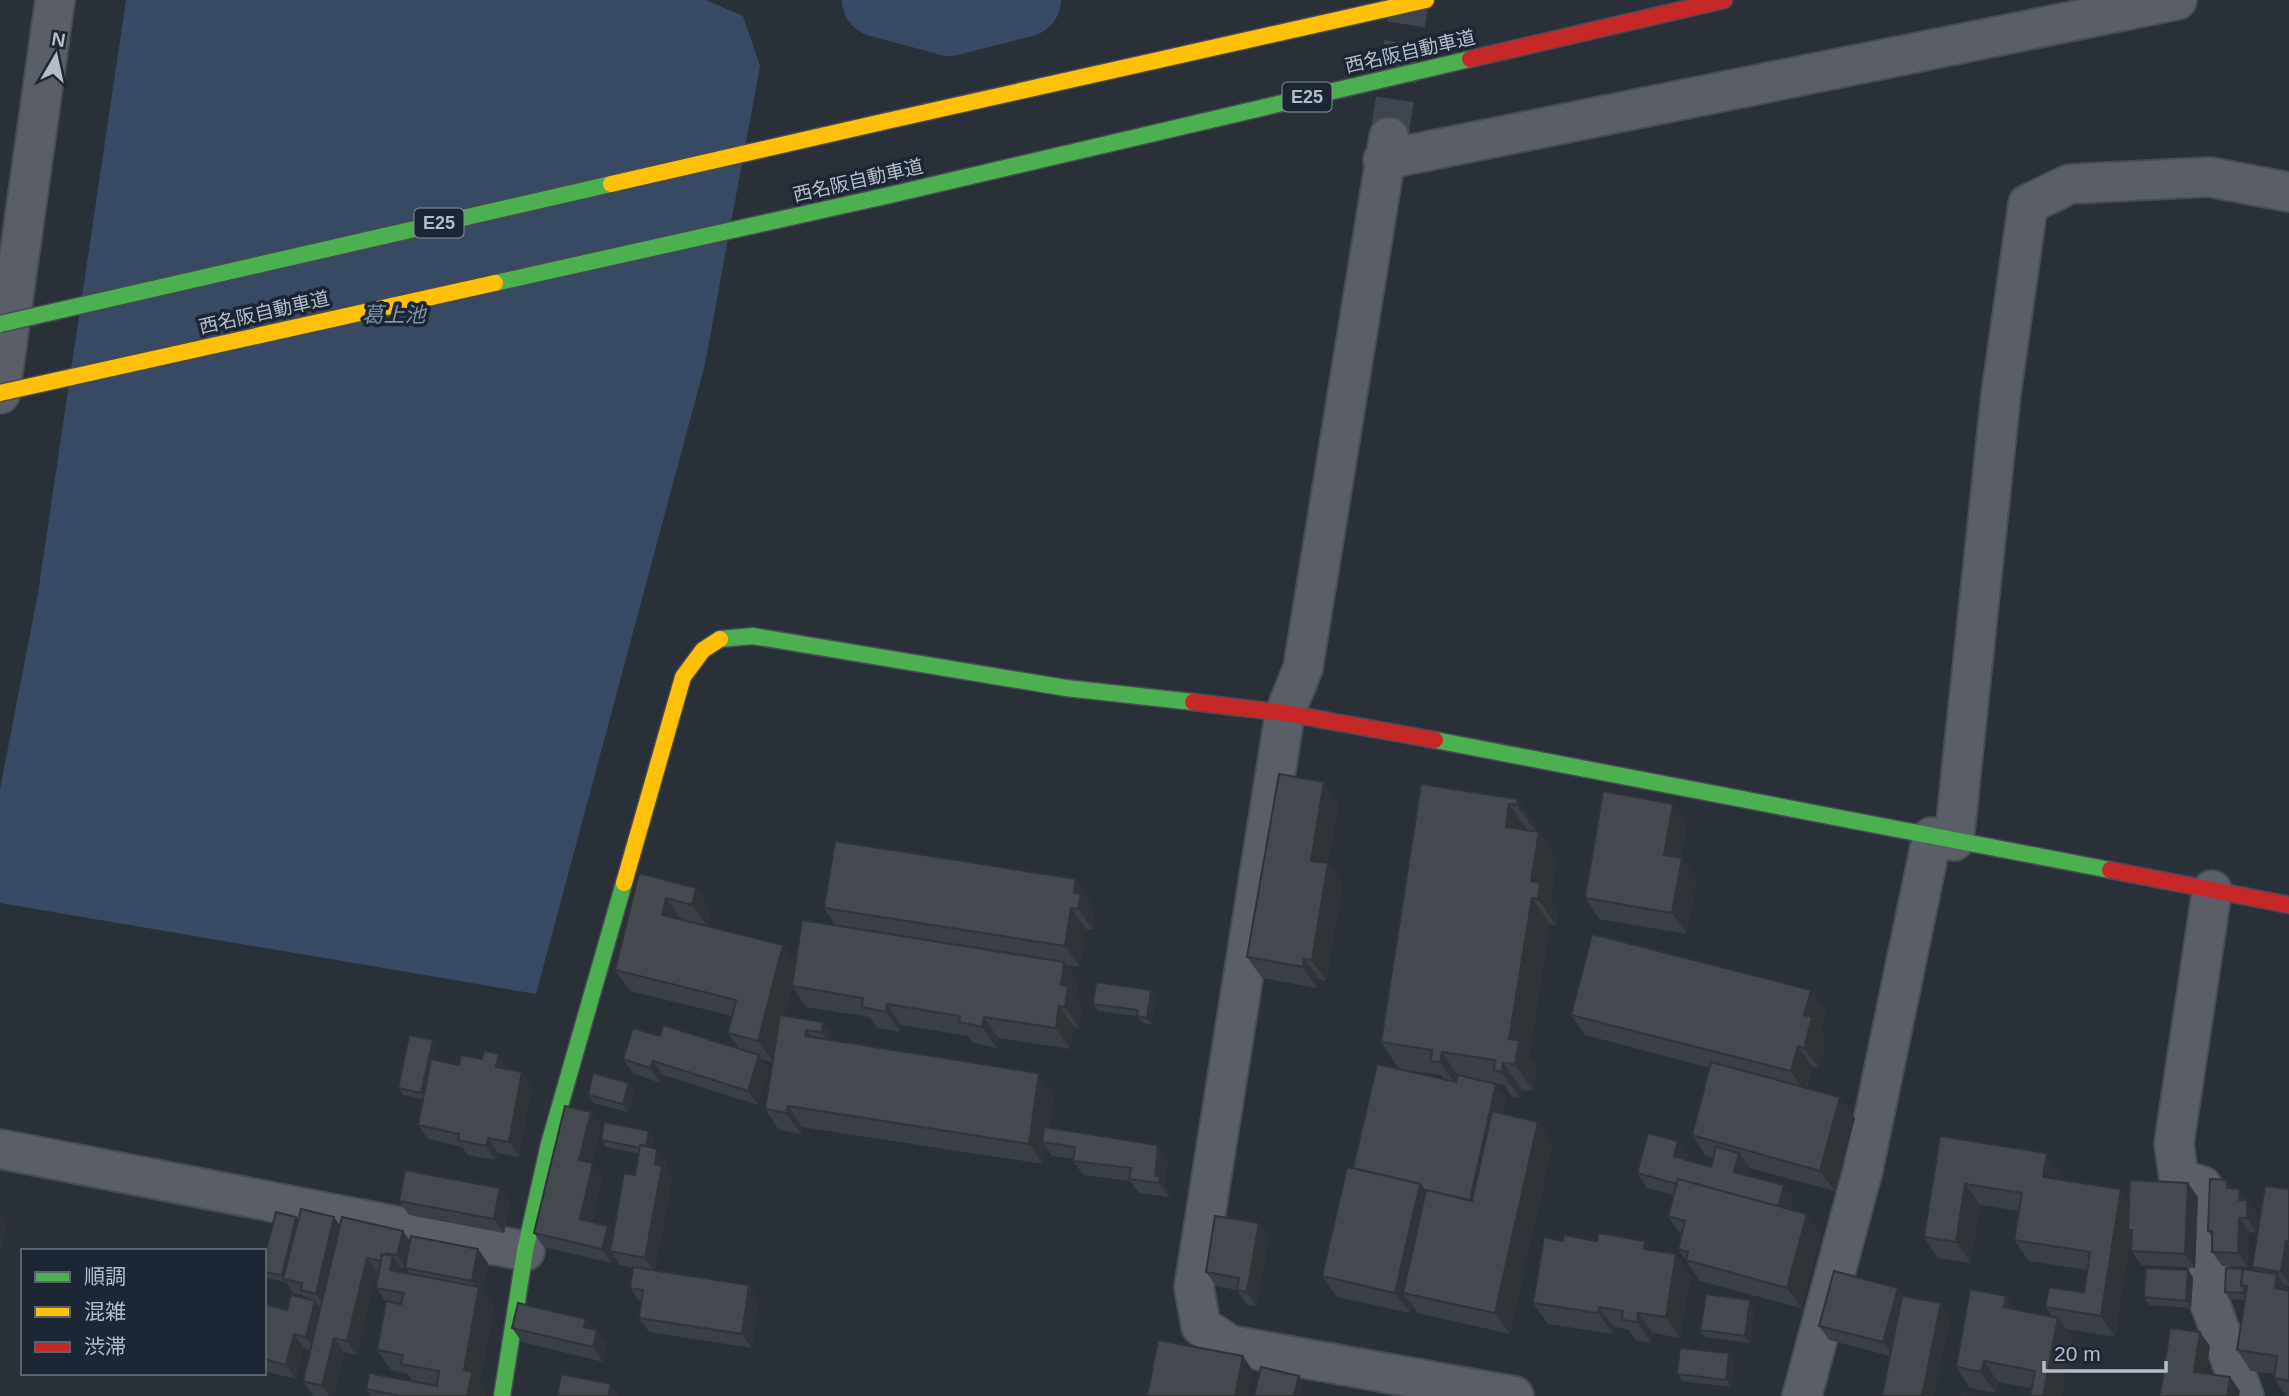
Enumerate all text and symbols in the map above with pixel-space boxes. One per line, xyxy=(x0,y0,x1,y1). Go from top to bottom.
north arrow xyxy=(21,21,91,91)
street label: 西名阪自動車道 xyxy=(1343,26,1477,77)
text: N xyxy=(50,28,67,51)
road number: E25 xyxy=(1282,82,1332,112)
street label: 西名阪自動車道 xyxy=(791,155,925,206)
road number: E25 xyxy=(414,208,464,238)
street label: 西名阪自動車道 xyxy=(197,287,331,338)
water label: 葛上池 xyxy=(363,303,427,326)
legend xyxy=(21,1249,266,1375)
text: 順調 xyxy=(84,1265,126,1288)
text: 混雑 xyxy=(84,1300,126,1323)
scale bar xyxy=(2044,1330,2166,1374)
text: 渋滞 xyxy=(84,1335,126,1358)
text: 20 m xyxy=(2054,1342,2101,1365)

